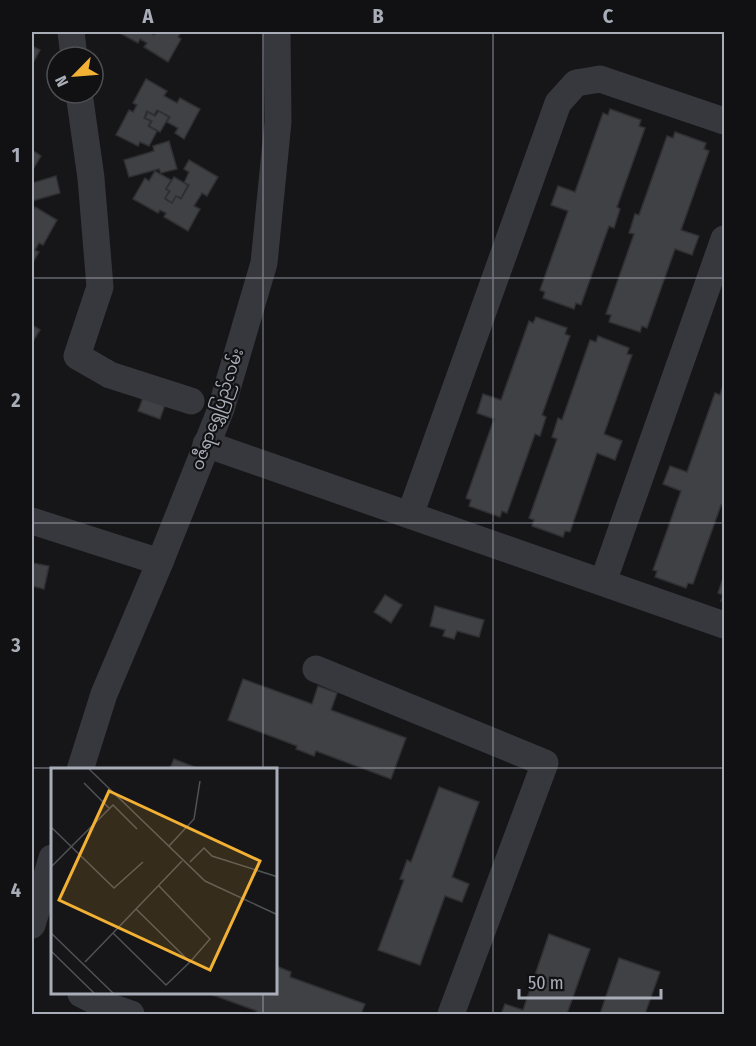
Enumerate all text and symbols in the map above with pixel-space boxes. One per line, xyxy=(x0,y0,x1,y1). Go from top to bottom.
text: A xyxy=(142,4,155,28)
text: B xyxy=(372,4,384,28)
text: C xyxy=(603,4,614,28)
north arrow xyxy=(45,45,105,105)
text: N xyxy=(51,73,72,89)
text: 1 xyxy=(12,143,20,167)
street label: ဝဇီရာရွှေပြည်လမ်း xyxy=(186,345,251,474)
text: 2 xyxy=(10,388,21,412)
text: 3 xyxy=(10,633,21,657)
inset map xyxy=(51,768,278,995)
text: 4 xyxy=(11,878,21,902)
scale bar xyxy=(519,962,662,1000)
text: 50 m xyxy=(528,972,564,994)

